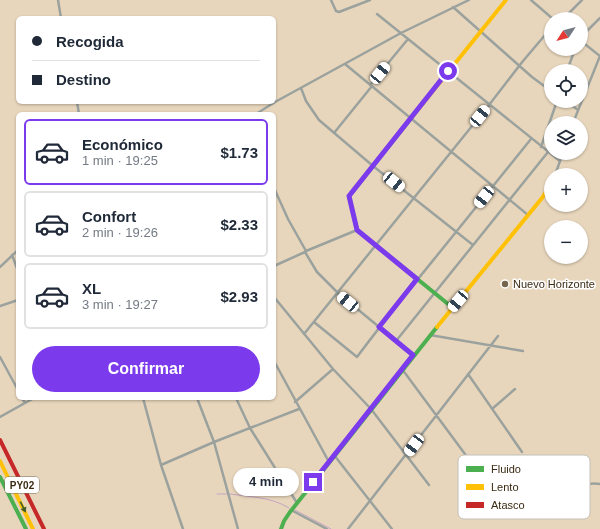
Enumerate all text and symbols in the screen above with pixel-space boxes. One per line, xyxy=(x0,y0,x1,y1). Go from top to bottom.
north arrow xyxy=(544,12,588,56)
map controls xyxy=(544,12,588,264)
text: Recogida xyxy=(56,33,124,50)
car xyxy=(368,60,392,86)
route start xyxy=(439,62,457,80)
button: locate xyxy=(544,64,588,108)
text: Destino xyxy=(56,71,111,88)
car xyxy=(468,103,492,129)
button: layers xyxy=(544,116,588,160)
icon: car xyxy=(34,134,70,170)
text: Económico xyxy=(82,136,163,153)
text: $1.73 xyxy=(220,144,258,161)
text: 1 min · 19:25 xyxy=(82,153,158,168)
button: + xyxy=(544,168,588,212)
car xyxy=(381,170,407,194)
car xyxy=(472,184,496,210)
icon: car xyxy=(34,206,70,242)
text: Confort xyxy=(82,208,136,225)
text: $2.33 xyxy=(220,216,258,233)
button: − xyxy=(544,220,588,264)
text: 2 min · 19:26 xyxy=(82,225,158,240)
icon: car xyxy=(34,278,70,314)
place label: Nuevo Horizonte xyxy=(513,278,595,290)
marker: Nuevo Horizonte xyxy=(500,279,510,289)
text: XL xyxy=(82,280,101,297)
text: $2.93 xyxy=(220,288,258,305)
car xyxy=(446,288,470,314)
car xyxy=(335,290,361,314)
text: 3 min · 19:27 xyxy=(82,297,158,312)
button: Confirmar xyxy=(32,346,260,392)
car xyxy=(402,432,426,458)
legend xyxy=(458,455,590,519)
text: Fluido xyxy=(491,463,521,475)
callout: 4 min xyxy=(233,468,299,496)
route end xyxy=(304,473,322,491)
text: 4 min xyxy=(249,474,283,489)
road number: PY02 xyxy=(5,477,39,493)
text: Lento xyxy=(491,481,519,493)
text: Atasco xyxy=(491,499,525,511)
one-way arrow xyxy=(20,502,26,513)

